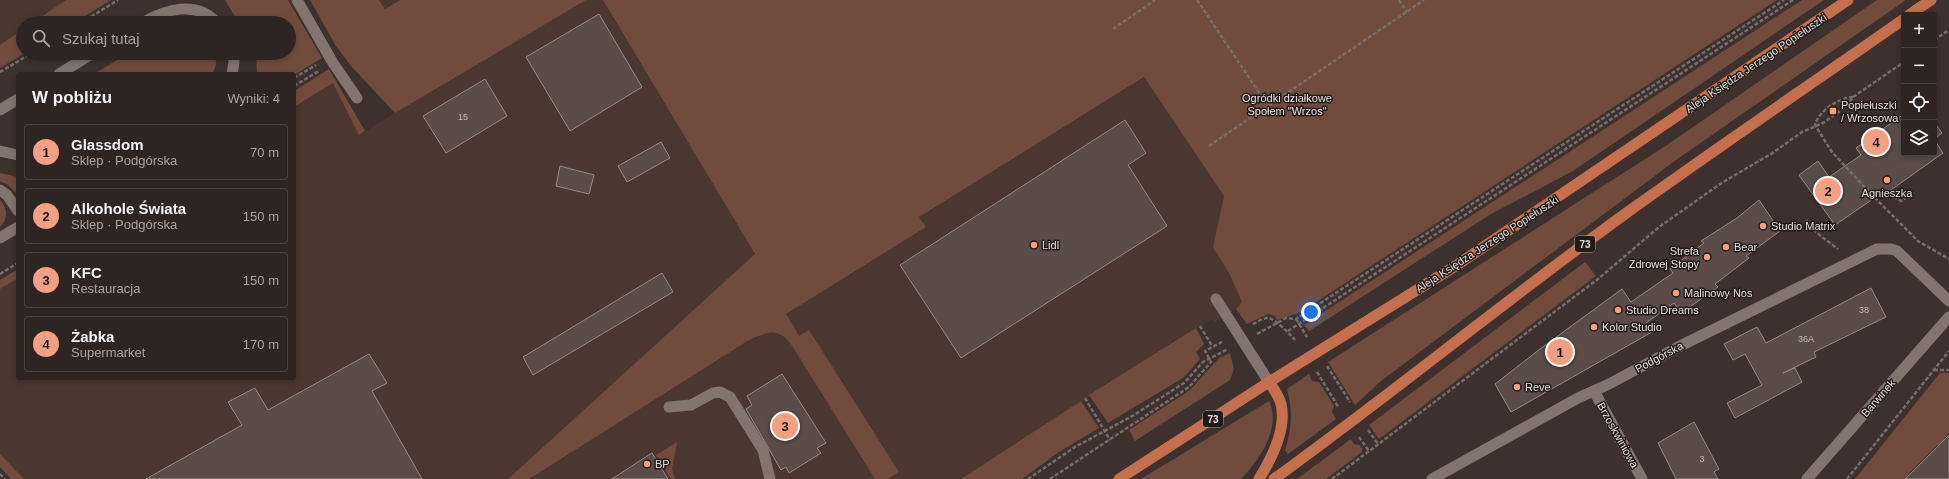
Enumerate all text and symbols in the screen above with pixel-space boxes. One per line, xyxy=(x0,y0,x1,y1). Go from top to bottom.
street label: Aleja Księdza Jerzego Popiełuszki xyxy=(1683,11,1829,115)
map controls xyxy=(1901,12,1937,156)
button: + xyxy=(1901,12,1937,48)
search box xyxy=(16,16,296,60)
icon: search xyxy=(30,27,52,49)
text: Szukaj tutaj xyxy=(62,30,140,47)
button: − xyxy=(1901,48,1937,84)
button: locate xyxy=(1901,84,1937,120)
text: W pobliżu xyxy=(32,88,112,107)
text: Wyniki: 4 xyxy=(227,91,280,106)
park label: Ogródki działkowe Społem "Wrzos" xyxy=(1242,92,1332,117)
place label: Popiełuszki / Wrzosowa xyxy=(1841,99,1899,124)
marker: Popiełuszki / Wrzosowa xyxy=(1828,106,1838,116)
house number: 15 xyxy=(458,112,468,122)
button: layers xyxy=(1901,120,1937,156)
pin: 4 xyxy=(1863,127,1889,157)
text: Glassdom xyxy=(71,136,144,153)
text: 1 xyxy=(42,145,50,160)
text: 70 m xyxy=(250,145,279,160)
text: Sklep · Podgórska xyxy=(71,153,177,168)
marker: Agnieszka xyxy=(1882,175,1892,185)
pin: 2 xyxy=(1815,176,1841,206)
place label: Agnieszka xyxy=(1862,187,1913,199)
street label: Aleja Księdza Jerzego Popiełuszki xyxy=(1413,193,1561,295)
text: Alkohole Świata xyxy=(71,200,186,217)
text: 2 xyxy=(42,209,50,224)
text: 150 m xyxy=(243,209,279,224)
text: Sklep · Podgórska xyxy=(71,217,177,232)
place label: Studio Matrix xyxy=(1771,220,1836,232)
marker: Studio Matrix xyxy=(1758,221,1768,231)
road number: 73 xyxy=(1575,236,1595,252)
place label: Lidl xyxy=(1042,239,1059,251)
marker: Lidl xyxy=(1029,240,1039,250)
place label: Bear xyxy=(1734,241,1758,253)
marker: Bear xyxy=(1721,242,1731,252)
place label: Strefa Zdrowej Stopy xyxy=(1629,245,1700,270)
marker: Strefa Zdrowej Stopy xyxy=(1702,252,1712,262)
text: KFC xyxy=(71,264,102,281)
text: 3 xyxy=(42,273,50,288)
text: 150 m xyxy=(243,273,279,288)
text: Restauracja xyxy=(71,281,140,296)
place label: Malinowy Nos xyxy=(1684,287,1753,299)
marker: Malinowy Nos xyxy=(1671,288,1681,298)
your location xyxy=(1301,302,1321,322)
place label: Studio Dreams xyxy=(1626,304,1699,316)
marker: Studio Dreams xyxy=(1613,305,1623,315)
house number: 38 xyxy=(1859,305,1869,315)
place label: Kolor Studio xyxy=(1602,321,1662,333)
marker: Kolor Studio xyxy=(1589,322,1599,332)
text: Żabka xyxy=(71,328,114,345)
house number: 36A xyxy=(1798,334,1814,344)
text: 4 xyxy=(42,337,50,352)
text: 170 m xyxy=(243,337,279,352)
pin: 1 xyxy=(1547,337,1573,367)
street label: Podgórska xyxy=(1633,339,1686,375)
text: Supermarket xyxy=(71,345,145,360)
street label: Barwinek xyxy=(1859,377,1898,419)
place label: Reve xyxy=(1525,381,1551,393)
marker: Reve xyxy=(1512,382,1522,392)
street label: Brzoskwiniowa xyxy=(1595,400,1641,470)
pin: 3 xyxy=(772,411,798,441)
road number: 73 xyxy=(1203,411,1223,427)
house number: 3 xyxy=(1699,454,1705,464)
place label: BP xyxy=(655,458,670,470)
marker: BP xyxy=(642,459,652,469)

